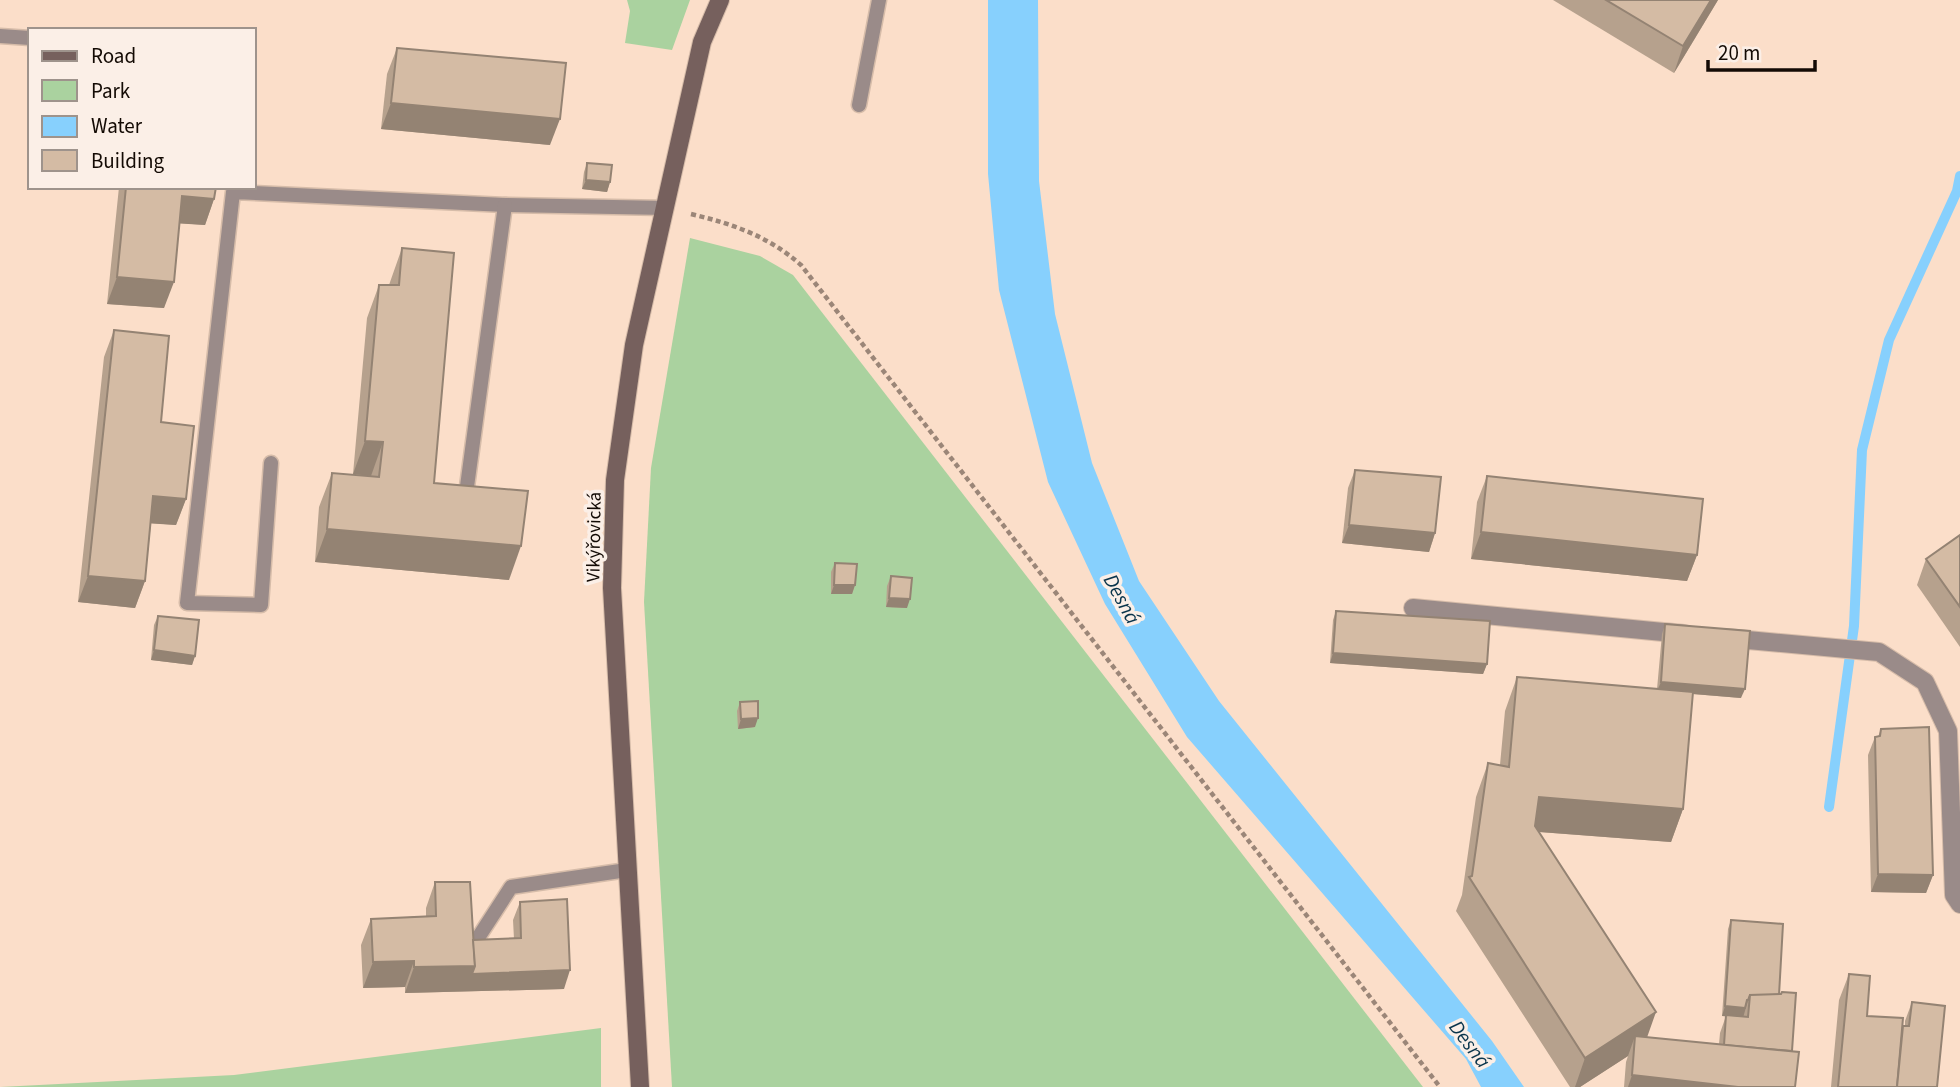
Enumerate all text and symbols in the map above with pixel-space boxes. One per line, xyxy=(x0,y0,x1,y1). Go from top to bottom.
legend xyxy=(28,28,256,189)
scale bar xyxy=(1708,28,1815,72)
text: 20 m xyxy=(1718,38,1760,68)
text: Road xyxy=(91,41,136,71)
text: Park xyxy=(91,76,131,106)
text: Water xyxy=(91,111,143,141)
text: Building xyxy=(91,146,165,176)
street label: Vikýřovická xyxy=(580,492,609,582)
water label: Desná xyxy=(1096,568,1148,630)
water label: Desná xyxy=(1442,1014,1498,1074)

